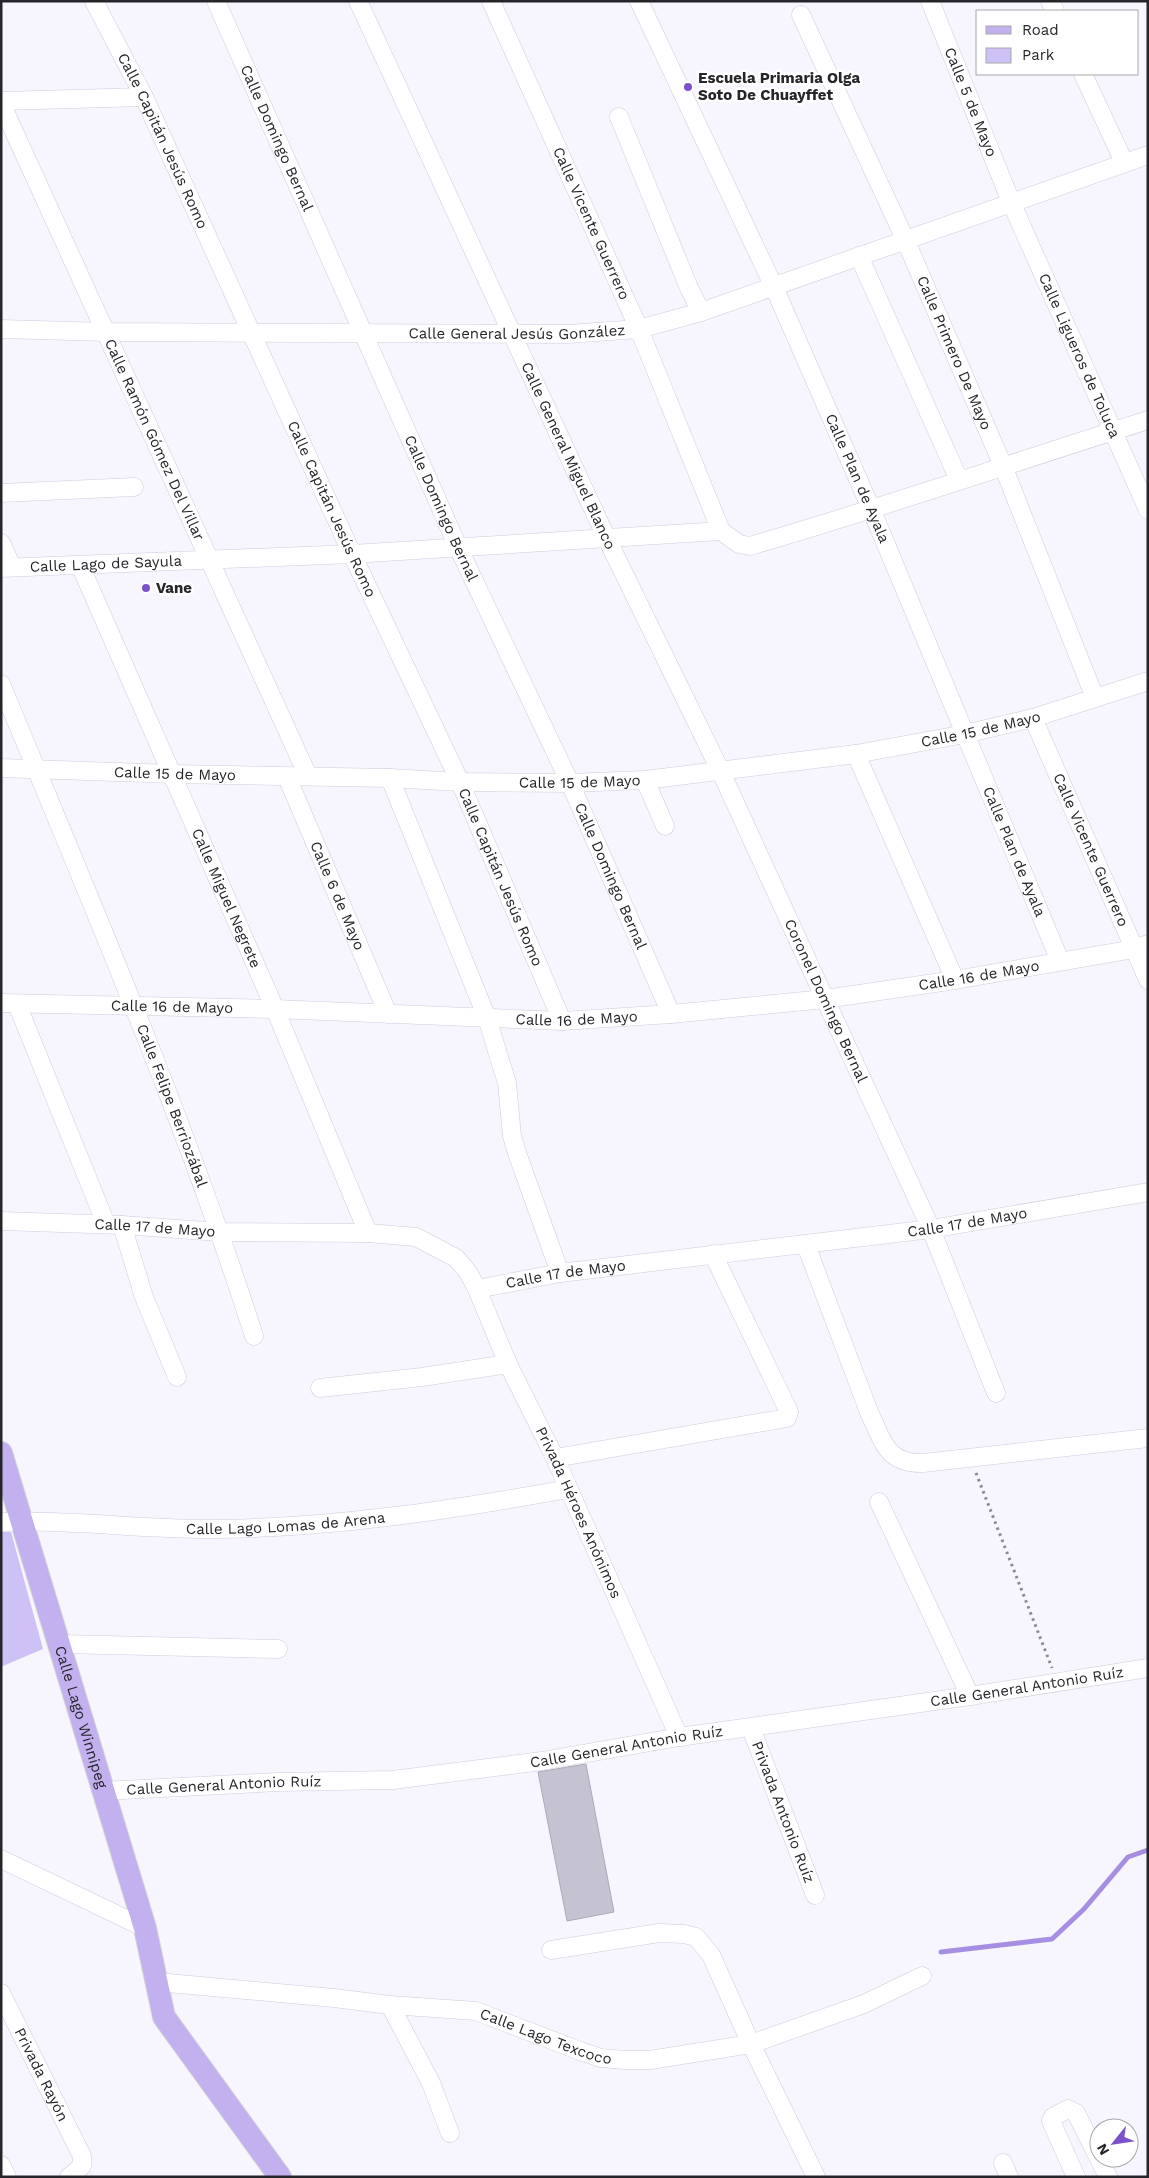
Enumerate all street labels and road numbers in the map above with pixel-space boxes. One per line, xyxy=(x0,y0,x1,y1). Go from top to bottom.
street label: Calle 5 de Mayo xyxy=(941,45,1001,159)
street label: Calle Capitán Jesús Romo xyxy=(114,50,212,232)
street label: Calle Domingo Bernal xyxy=(236,62,317,215)
street label: Calle Vicente Guerrero xyxy=(549,144,634,303)
street label: Calle Ligueros de Toluca xyxy=(1035,271,1124,441)
street label: Calle Primero De Mayo xyxy=(913,273,995,433)
street label: Calle General Jesús González xyxy=(409,321,626,343)
street label: Calle Ramón Gómez Del Villar xyxy=(101,336,208,543)
street label: Calle General Miguel Blanco xyxy=(517,359,620,552)
street label: Calle Plan de Ayala xyxy=(821,411,894,546)
street label: Calle Capitán Jesús Romo xyxy=(284,418,380,600)
street label: Calle Domingo Bernal xyxy=(401,432,482,585)
street label: Calle Lago de Sayula xyxy=(30,552,183,576)
street label: Calle 15 de Mayo xyxy=(919,707,1043,751)
street label: Calle 15 de Mayo xyxy=(114,763,236,784)
street label: Calle Vicente Guerrero xyxy=(1049,770,1132,929)
street label: Calle 15 de Mayo xyxy=(519,771,641,792)
street label: Calle Plan de Ayala xyxy=(979,784,1050,920)
street label: Calle Capitán Jesús Romo xyxy=(455,785,547,969)
street label: Calle Domingo Bernal xyxy=(571,800,651,953)
street label: Calle Miguel Negrete xyxy=(188,826,265,971)
street label: Calle 6 de Mayo xyxy=(306,838,369,953)
street label: Coronel Domingo Bernal xyxy=(781,916,871,1086)
street label: Calle 16 de Mayo xyxy=(917,957,1041,994)
street label: Calle 16 de Mayo xyxy=(111,996,233,1017)
street label: Calle 16 de Mayo xyxy=(515,1007,638,1030)
street label: Calle Felipe Berriozábal xyxy=(133,1021,211,1190)
street label: Calle 17 de Mayo xyxy=(906,1204,1029,1241)
street label: Calle 17 de Mayo xyxy=(94,1215,216,1241)
street label: Calle 17 de Mayo xyxy=(504,1256,627,1292)
street label: Privada Héroes Anónimos xyxy=(532,1424,625,1601)
street label: Calle Lago Lomas de Arena xyxy=(186,1508,387,1538)
street label: Calle Lago Winnipeg xyxy=(51,1644,111,1791)
street label: Calle General Antonio Ruíz xyxy=(929,1663,1125,1710)
street label: Calle General Antonio Ruíz xyxy=(529,1722,724,1771)
street label: Privada Antonio Ruíz xyxy=(748,1739,819,1885)
street label: Calle General Antonio Ruíz xyxy=(126,1772,322,1799)
street label: Calle Lago Texcoco xyxy=(477,2004,612,2068)
street label: Privada Rayón xyxy=(11,2025,72,2124)

